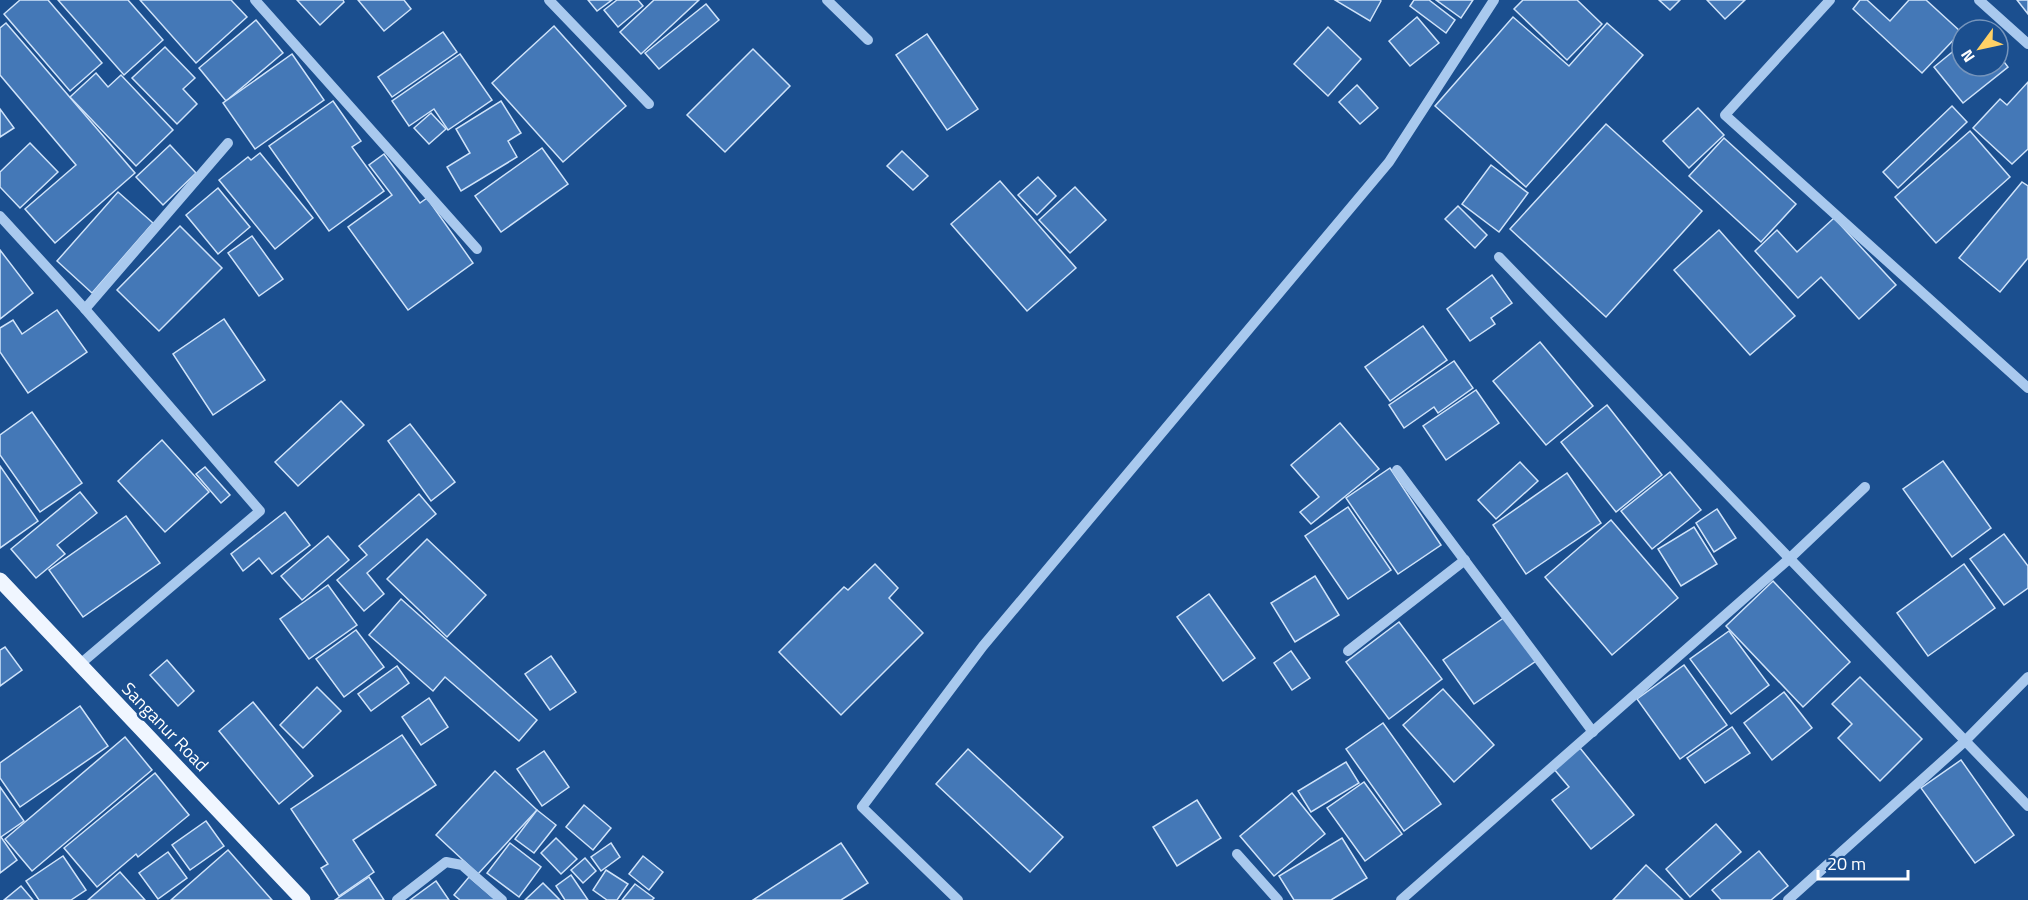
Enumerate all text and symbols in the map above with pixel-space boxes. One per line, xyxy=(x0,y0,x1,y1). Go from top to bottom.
north arrow xyxy=(1950,18,2010,78)
text: N xyxy=(1954,45,1981,67)
street label: Sanganur Road xyxy=(116,676,215,777)
scale bar xyxy=(1818,843,1908,881)
text: 20 m xyxy=(1827,850,1866,877)

